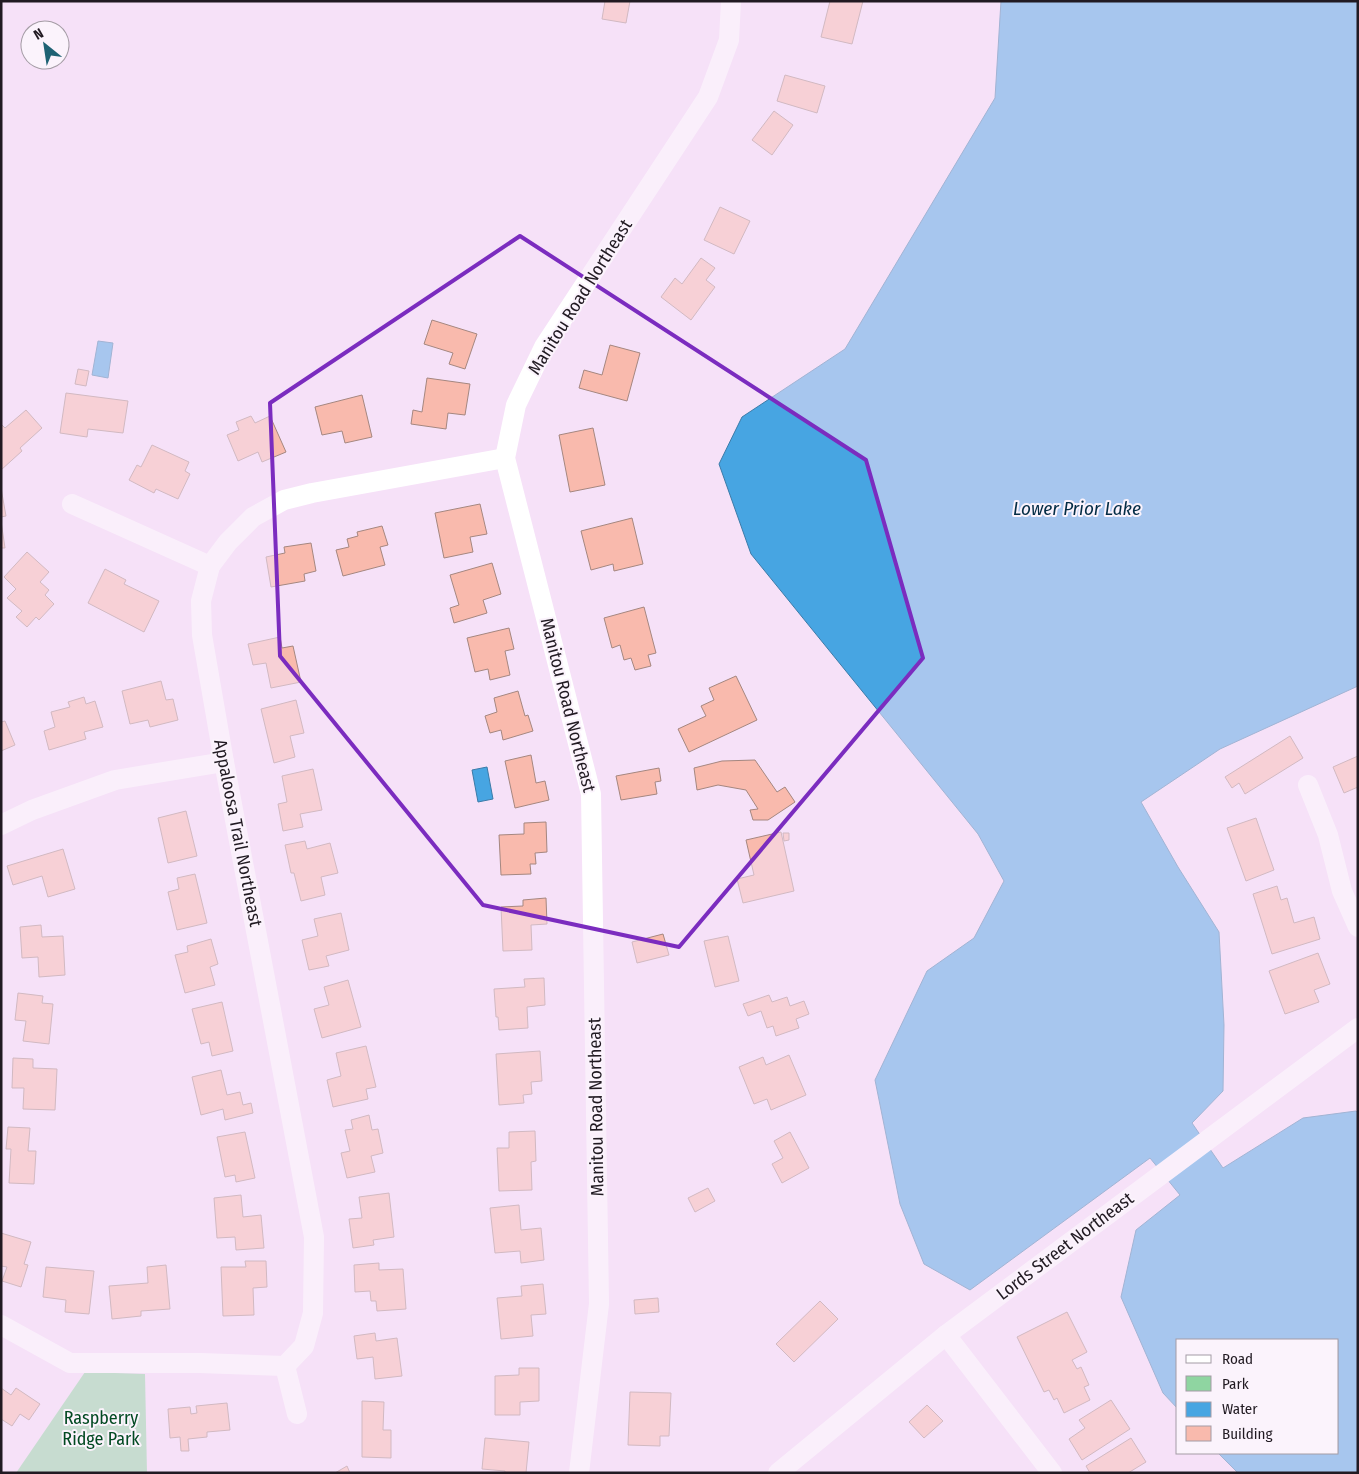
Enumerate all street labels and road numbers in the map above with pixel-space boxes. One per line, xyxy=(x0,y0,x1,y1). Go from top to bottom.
street label: Manitou Road Northeast xyxy=(523,215,637,379)
street label: Manitou Road Northeast xyxy=(536,616,600,795)
street label: Appaloosa Trail Northeast xyxy=(209,738,267,929)
street label: Manitou Road Northeast xyxy=(583,1017,609,1197)
street label: Lords Street Northeast xyxy=(992,1187,1138,1305)

